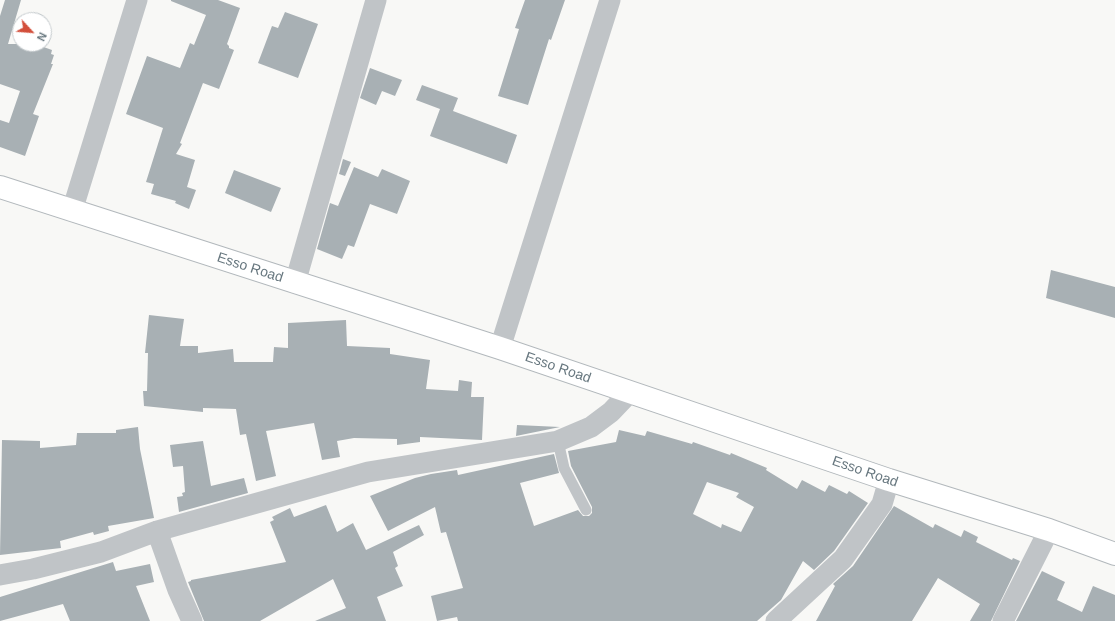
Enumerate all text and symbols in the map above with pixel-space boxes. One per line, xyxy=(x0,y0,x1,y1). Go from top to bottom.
north arrow xyxy=(12,12,52,52)
text: N xyxy=(35,31,49,43)
street label: Esso Road xyxy=(215,249,285,287)
street label: Esso Road xyxy=(523,349,593,387)
street label: Esso Road xyxy=(830,453,900,491)

